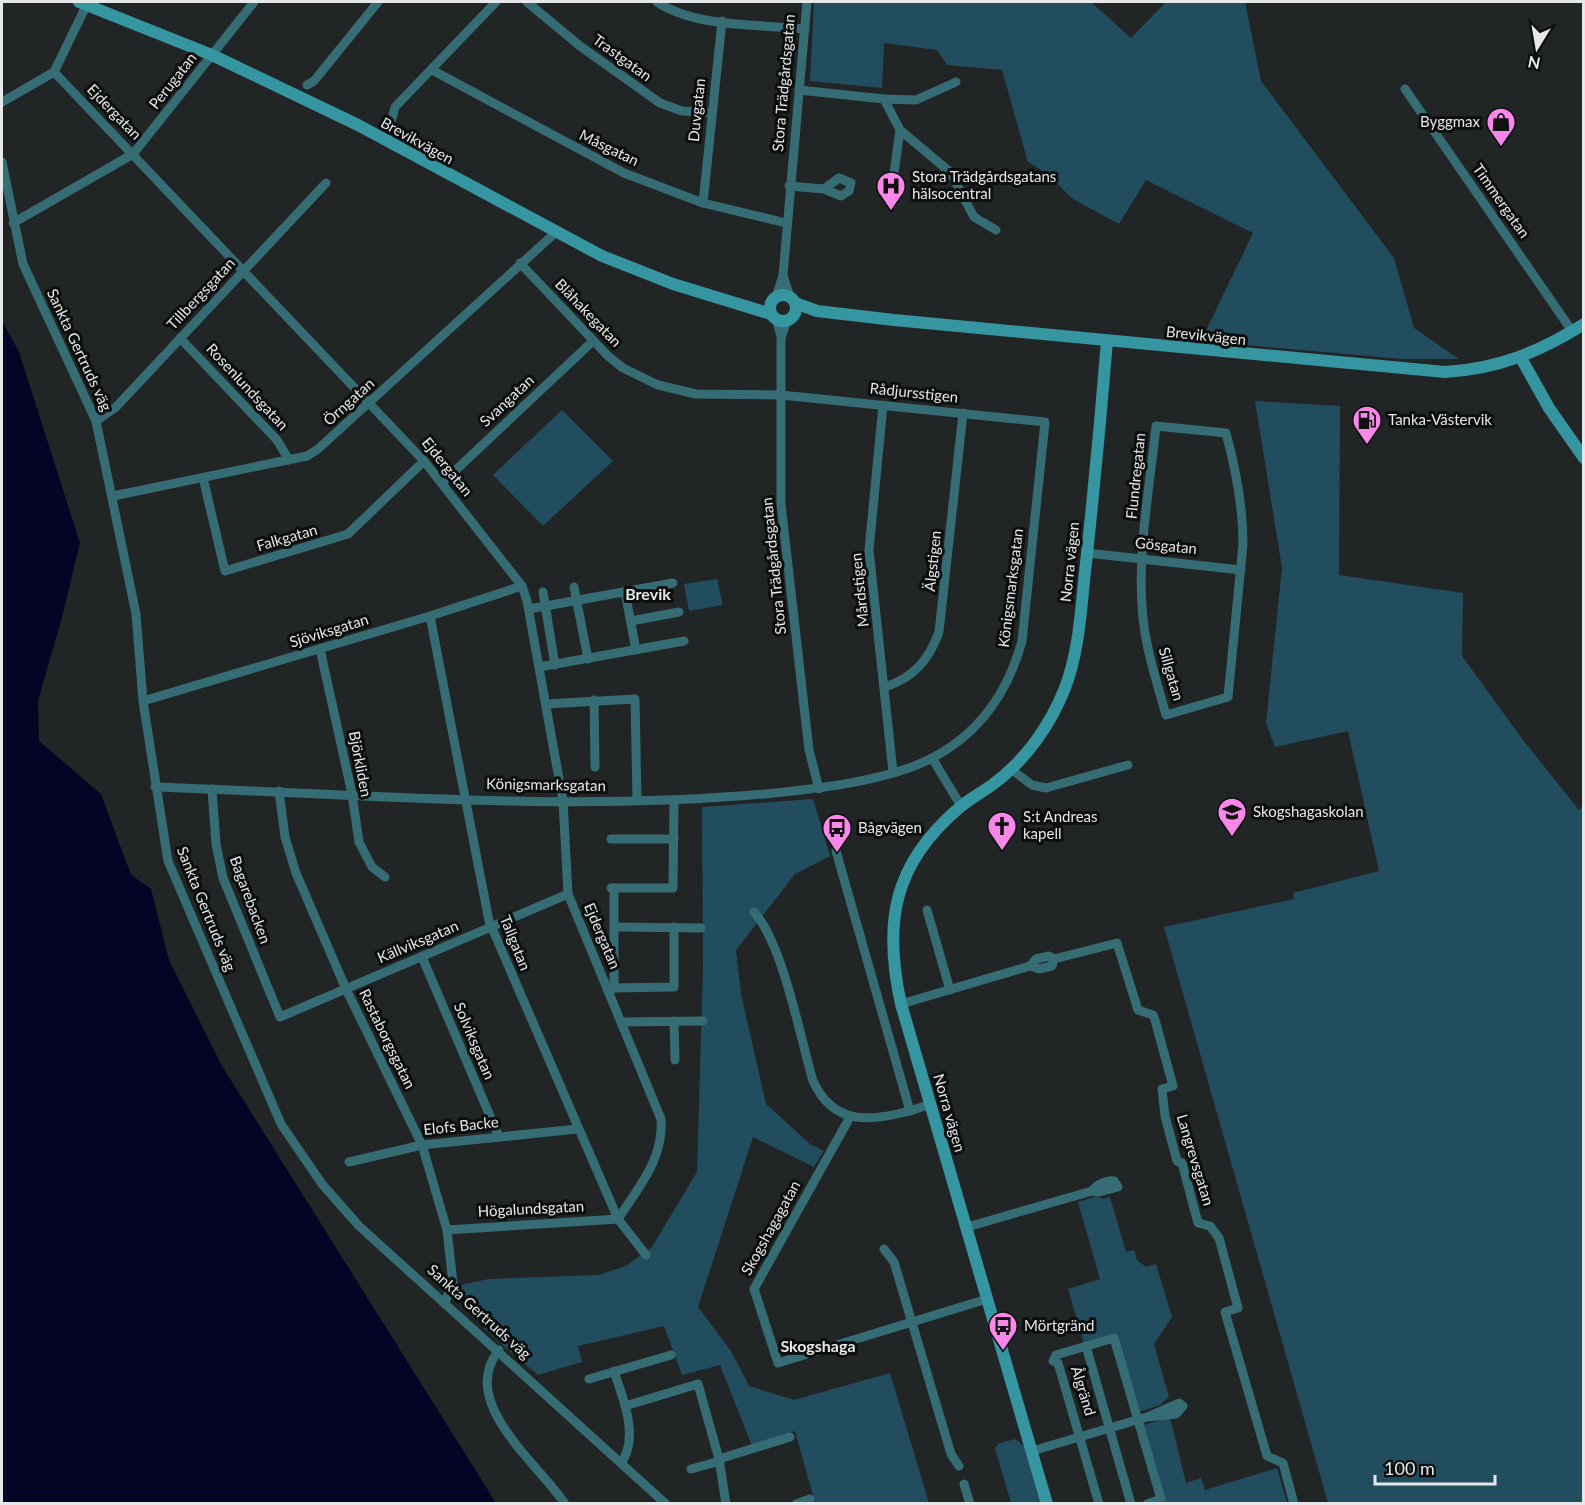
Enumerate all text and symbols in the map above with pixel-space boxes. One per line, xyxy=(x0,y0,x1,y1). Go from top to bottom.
street label: Stora Trädgårdsgatan xyxy=(768,13,798,152)
north arrow xyxy=(1507,18,1567,78)
street label: Trastgatan xyxy=(590,30,655,85)
street label: Perugatan xyxy=(145,49,200,112)
text: N xyxy=(1526,53,1542,74)
street label: Duvgatan xyxy=(684,77,708,142)
street label: Ejdergatan xyxy=(84,80,146,143)
shop icon: Byggmax xyxy=(1485,106,1517,148)
place label: Byggmax xyxy=(1420,112,1481,130)
street label: Brevikvägen xyxy=(378,113,457,167)
street label: Måsgatan xyxy=(577,125,642,169)
street label: Timmergatan xyxy=(1470,160,1534,241)
place label: Stora Trädgårdsgatans hälsocentral xyxy=(912,167,1056,202)
hospital icon: Stora Trädgårdsgatans hälsocentral xyxy=(875,170,907,212)
street label: Tillbergsgatan xyxy=(162,254,238,333)
street label: Blåhakegatan xyxy=(552,274,626,350)
street label: Sankta Gertruds väg xyxy=(44,286,116,414)
street label: Brevikvägen xyxy=(1165,322,1247,348)
street label: Rosenlundsgatan xyxy=(203,339,292,433)
street label: Svangatan xyxy=(475,371,537,430)
street label: Örngatan xyxy=(319,374,377,429)
street label: Rådjursstigen xyxy=(869,378,959,406)
fuel station icon: Tanka-Västervik xyxy=(1351,404,1383,446)
place label: Tanka-Västervik xyxy=(1388,410,1492,428)
street label: Flundregatan xyxy=(1122,432,1148,520)
street label: Ejdergatan xyxy=(419,433,477,499)
street label: Stora Trädgårdsgatan xyxy=(757,497,789,636)
street label: Falkgatan xyxy=(254,520,319,554)
street label: Norra vägen xyxy=(1056,521,1082,603)
street label: Königsmarksgatan xyxy=(994,527,1026,648)
street label: Älgstigen xyxy=(920,530,944,592)
street label: Gösgatan xyxy=(1134,533,1198,557)
street label: Mårdstigen xyxy=(846,552,872,628)
district label: Brevik xyxy=(625,584,671,603)
street label: Sjöviksgatan xyxy=(287,609,370,651)
street label: Sillgatan xyxy=(1156,645,1188,703)
street label: Björkliden xyxy=(346,729,376,798)
street label: Königsmarksgatan xyxy=(486,774,606,794)
school or university icon: Skogshagaskolan xyxy=(1216,796,1248,838)
place label: Skogshagaskolan xyxy=(1253,802,1364,820)
place label: S:t Andreas kapell xyxy=(1023,807,1098,842)
church icon: S:t Andreas kapell xyxy=(986,810,1018,852)
bus stop icon: Bågvägen xyxy=(821,812,853,854)
place label: Bågvägen xyxy=(858,818,922,836)
street label: Sankta Gertruds väg xyxy=(174,844,240,974)
street label: Bagarebacken xyxy=(227,853,275,946)
street label: Ejdergatan xyxy=(581,900,625,971)
street label: Tallgatan xyxy=(497,912,535,973)
street label: Källviksgatan xyxy=(374,916,461,966)
street label: Rastaborgsgatan xyxy=(356,986,420,1091)
street label: Solviksgatan xyxy=(451,999,499,1082)
street label: Norra vägen xyxy=(930,1072,970,1154)
street label: Elofs Backe xyxy=(422,1112,499,1138)
street label: Langrevsgatan xyxy=(1174,1112,1218,1208)
street label: Skogshagagatan xyxy=(737,1177,804,1278)
street label: Högalundsgatan xyxy=(477,1196,585,1220)
street label: Sankta Gertruds väg xyxy=(424,1260,535,1363)
bus stop icon: Mörtgränd xyxy=(987,1310,1019,1352)
place label: Mörtgränd xyxy=(1024,1316,1094,1334)
district label: Skogshaga xyxy=(780,1336,856,1355)
street label: Ålgränd xyxy=(1068,1364,1100,1418)
scale bar xyxy=(1375,1448,1495,1486)
text: 100 m xyxy=(1384,1457,1435,1479)

